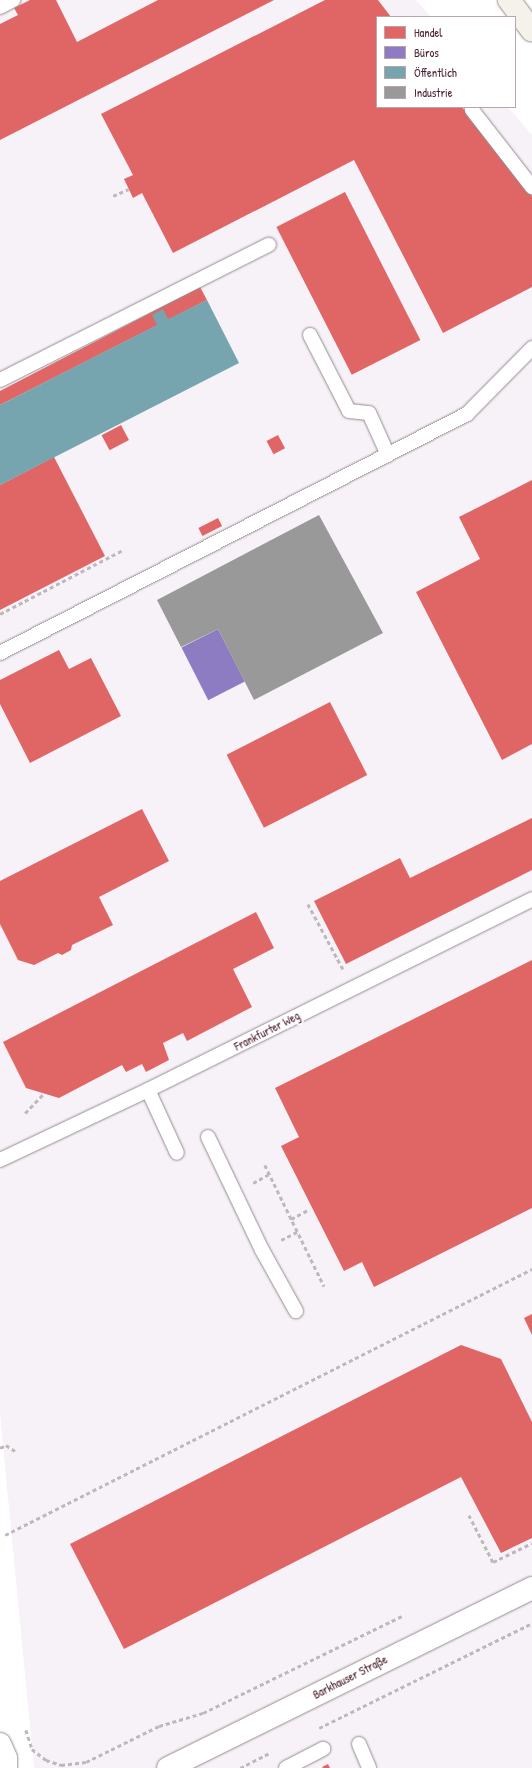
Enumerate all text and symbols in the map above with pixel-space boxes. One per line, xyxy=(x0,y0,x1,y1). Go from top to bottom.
legend xyxy=(376,16,516,108)
text: Handel xyxy=(414,24,442,41)
text: Büros xyxy=(414,44,439,61)
text: Öffentlich xyxy=(414,64,457,81)
text: Industrie xyxy=(414,84,453,101)
street label: Frankfurter Weg xyxy=(232,1008,302,1054)
street label: Barkhauser Straße xyxy=(310,1652,390,1702)

